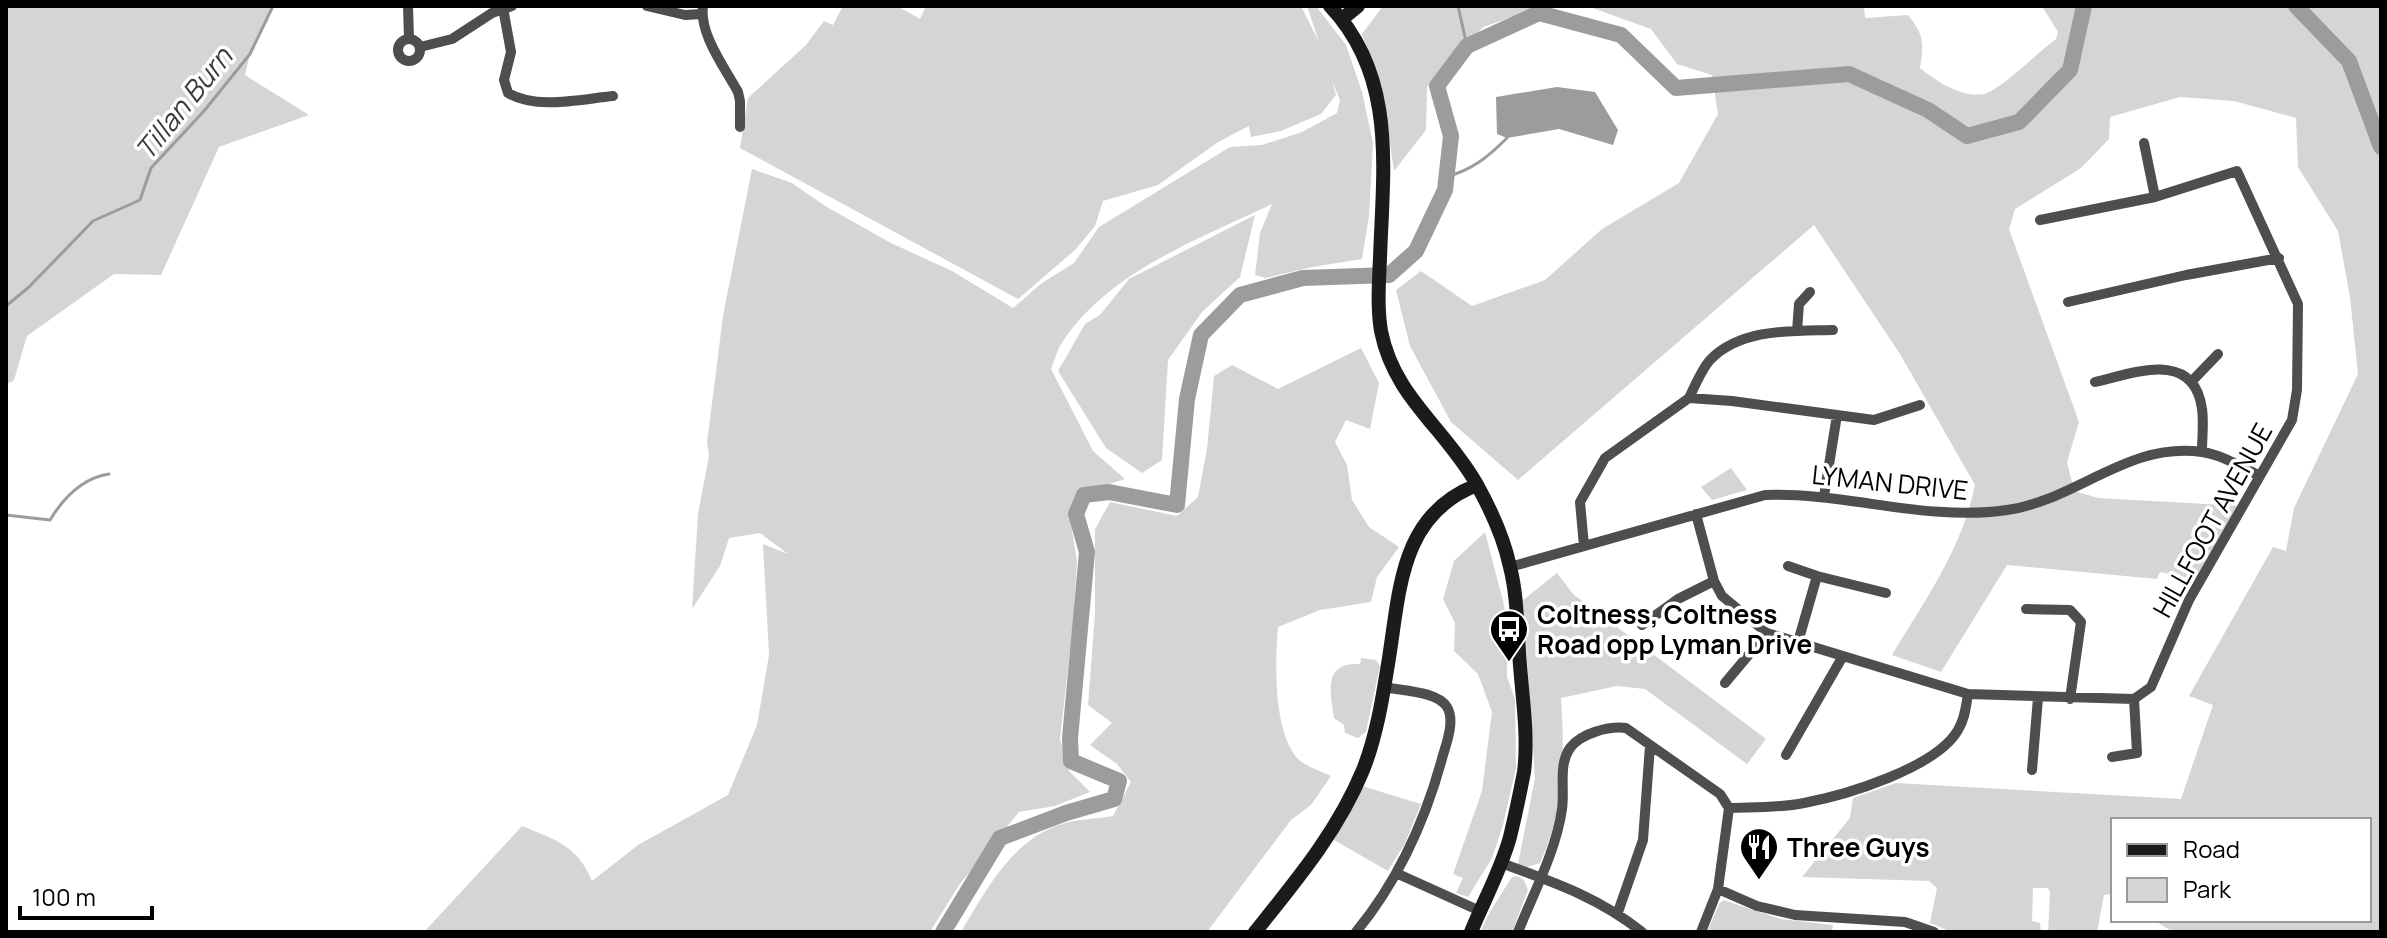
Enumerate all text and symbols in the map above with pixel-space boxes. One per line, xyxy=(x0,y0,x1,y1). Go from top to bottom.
water label: Tillan Burn xyxy=(126,38,241,167)
street label: HILLFOOT AVENUE xyxy=(2144,417,2280,623)
street label: LYMAN DRIVE xyxy=(1810,456,1970,508)
place label: Coltness, Coltness Road opp Lyman Drive xyxy=(1537,596,1812,662)
bus stop icon: Coltness, Coltness Road opp Lyman Drive xyxy=(1488,608,1530,663)
legend xyxy=(2111,818,2371,922)
restaurant icon: Three Guys xyxy=(1738,826,1780,881)
place label: Three Guys xyxy=(1787,829,1930,865)
text: Road xyxy=(2183,832,2240,865)
scale bar xyxy=(20,870,152,920)
text: Park xyxy=(2183,872,2232,905)
text: 100 m xyxy=(32,880,96,913)

